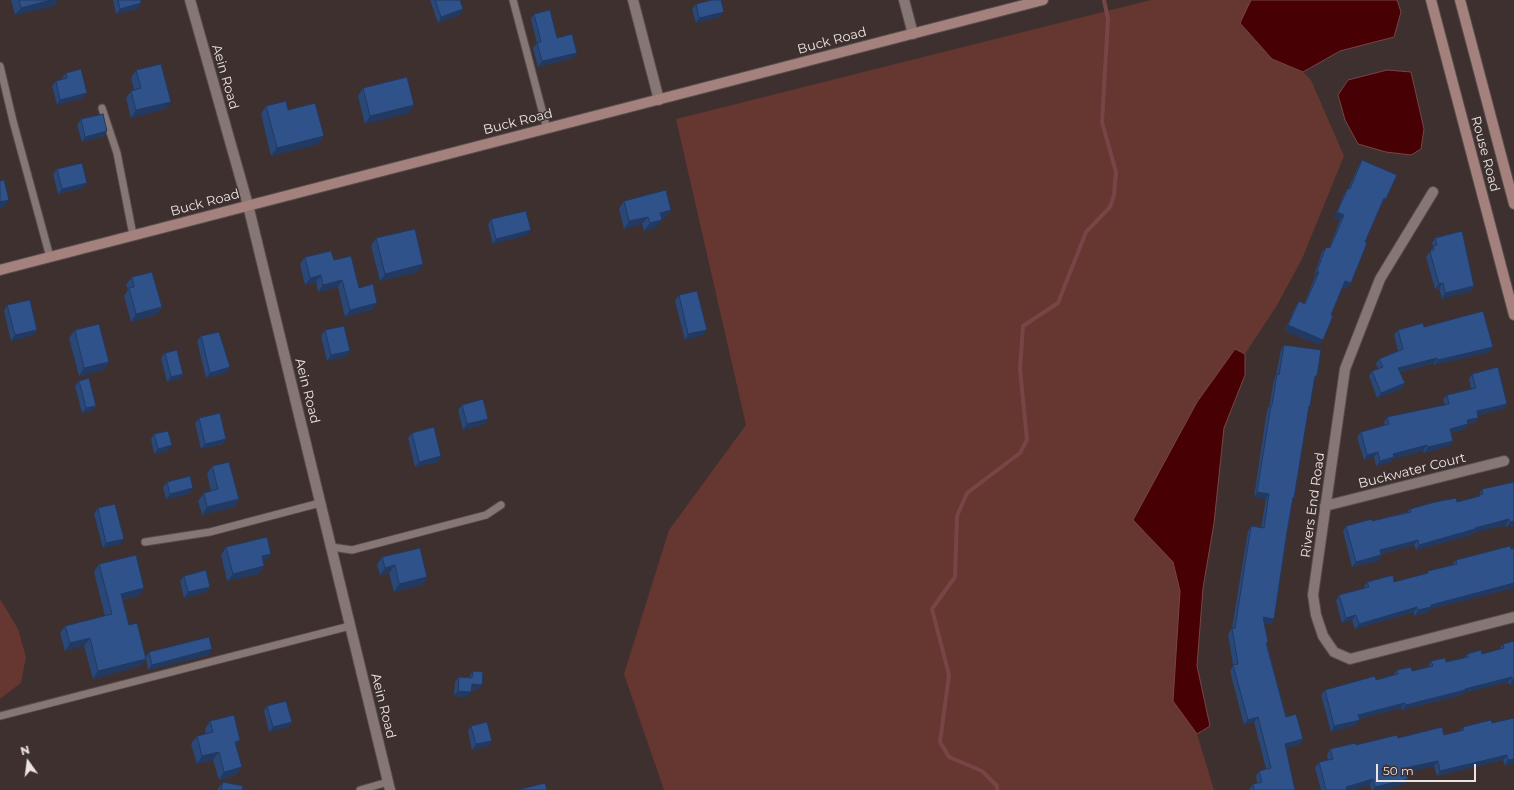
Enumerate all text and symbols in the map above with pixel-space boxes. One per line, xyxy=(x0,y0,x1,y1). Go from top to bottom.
street label: Buck Road xyxy=(796,24,868,58)
street label: Aein Road xyxy=(208,43,242,111)
street label: Buck Road xyxy=(482,106,554,138)
street label: Rouse Road xyxy=(1467,114,1503,194)
street label: Buck Road xyxy=(169,186,241,220)
street label: Aein Road xyxy=(291,357,323,425)
street label: Buckwater Court xyxy=(1357,450,1467,492)
street label: Rivers End Road xyxy=(1298,451,1328,559)
street label: Aein Road xyxy=(367,672,399,740)
north arrow xyxy=(8,742,48,782)
text: N xyxy=(19,742,31,758)
scale bar xyxy=(1378,756,1478,782)
text: 50 m xyxy=(1383,763,1414,778)

